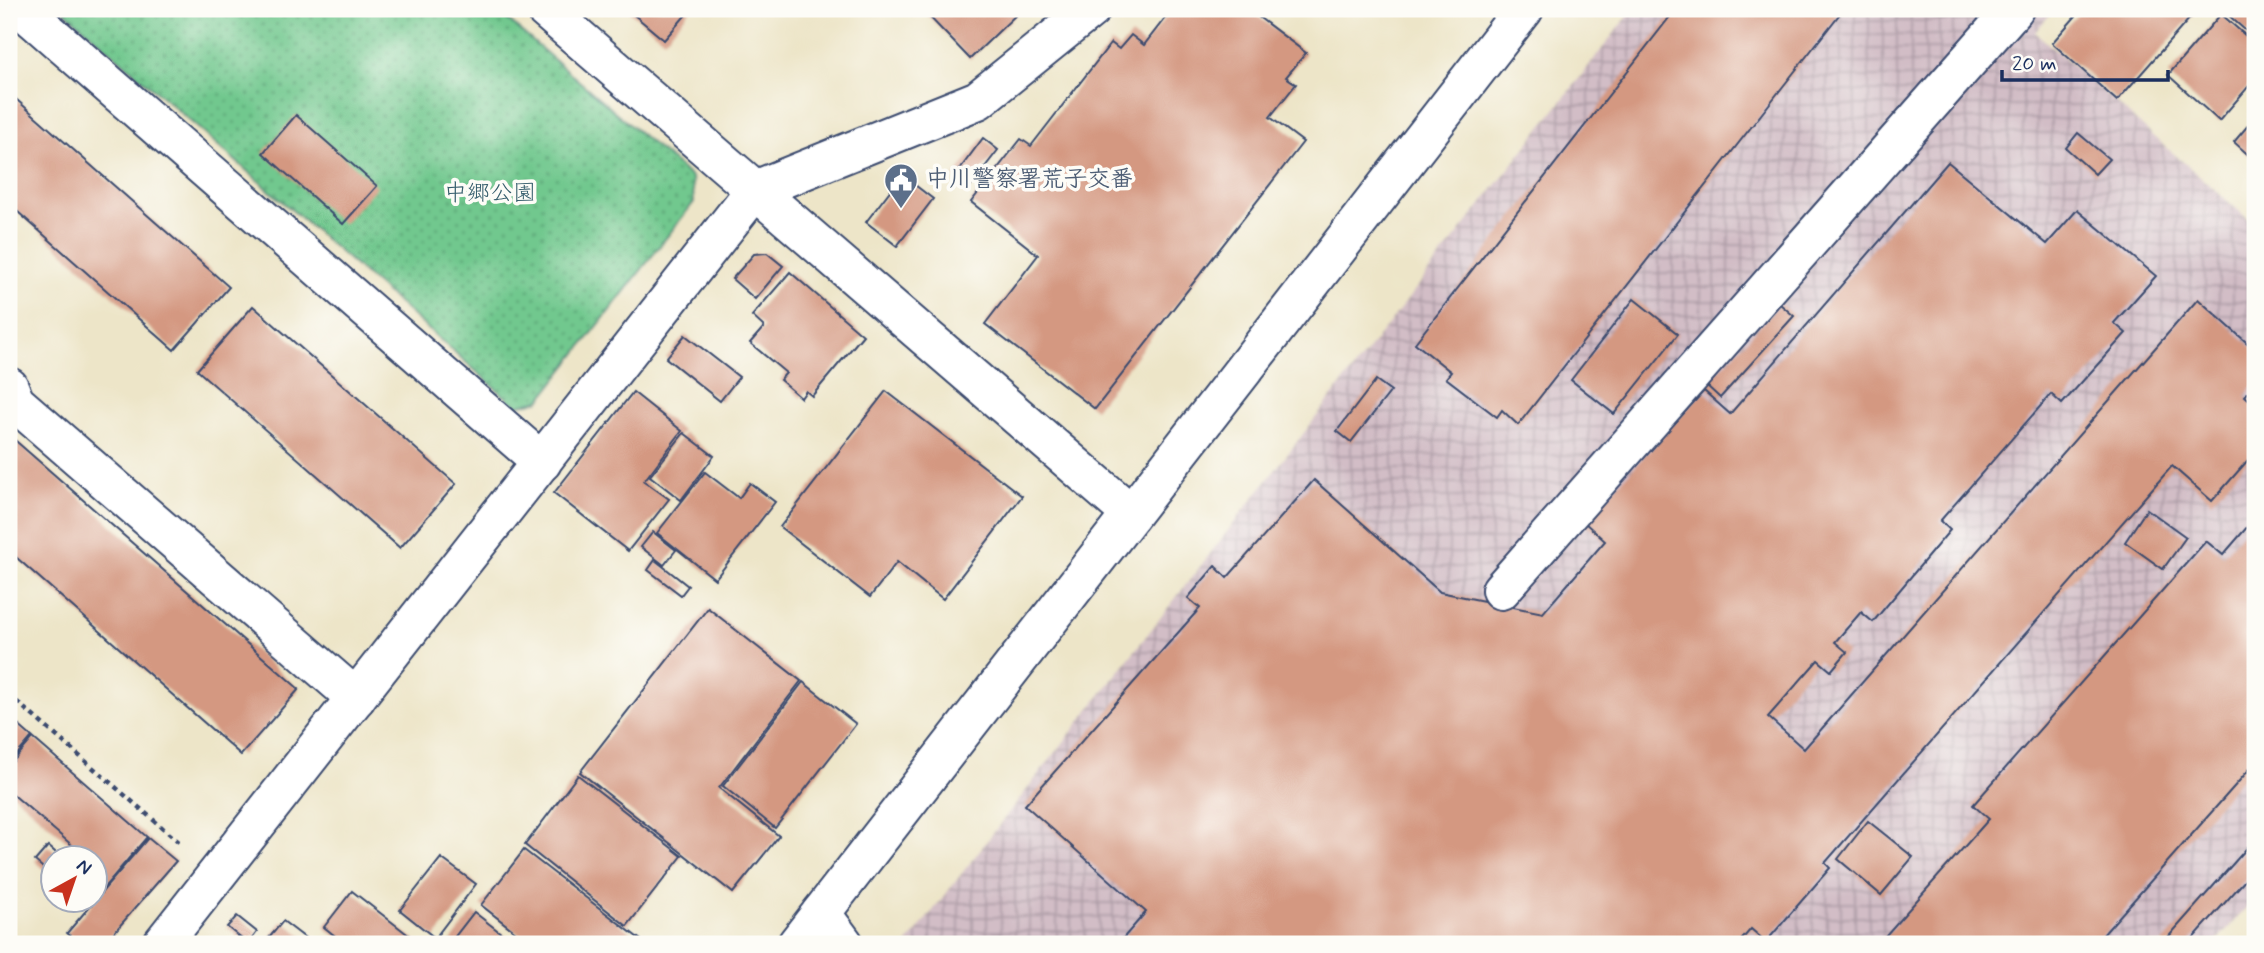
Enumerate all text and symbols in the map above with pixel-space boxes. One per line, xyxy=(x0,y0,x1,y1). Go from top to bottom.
scale bar xyxy=(2002,38,2168,82)
text: 20 m xyxy=(2012,50,2057,78)
public building icon: 中川警察署荒子交番 xyxy=(882,161,920,210)
place label: 中川警察署荒子交番 xyxy=(926,165,1133,195)
park label: 中郷公園 xyxy=(444,179,536,209)
north arrow xyxy=(38,844,108,914)
text: N xyxy=(71,853,97,881)

